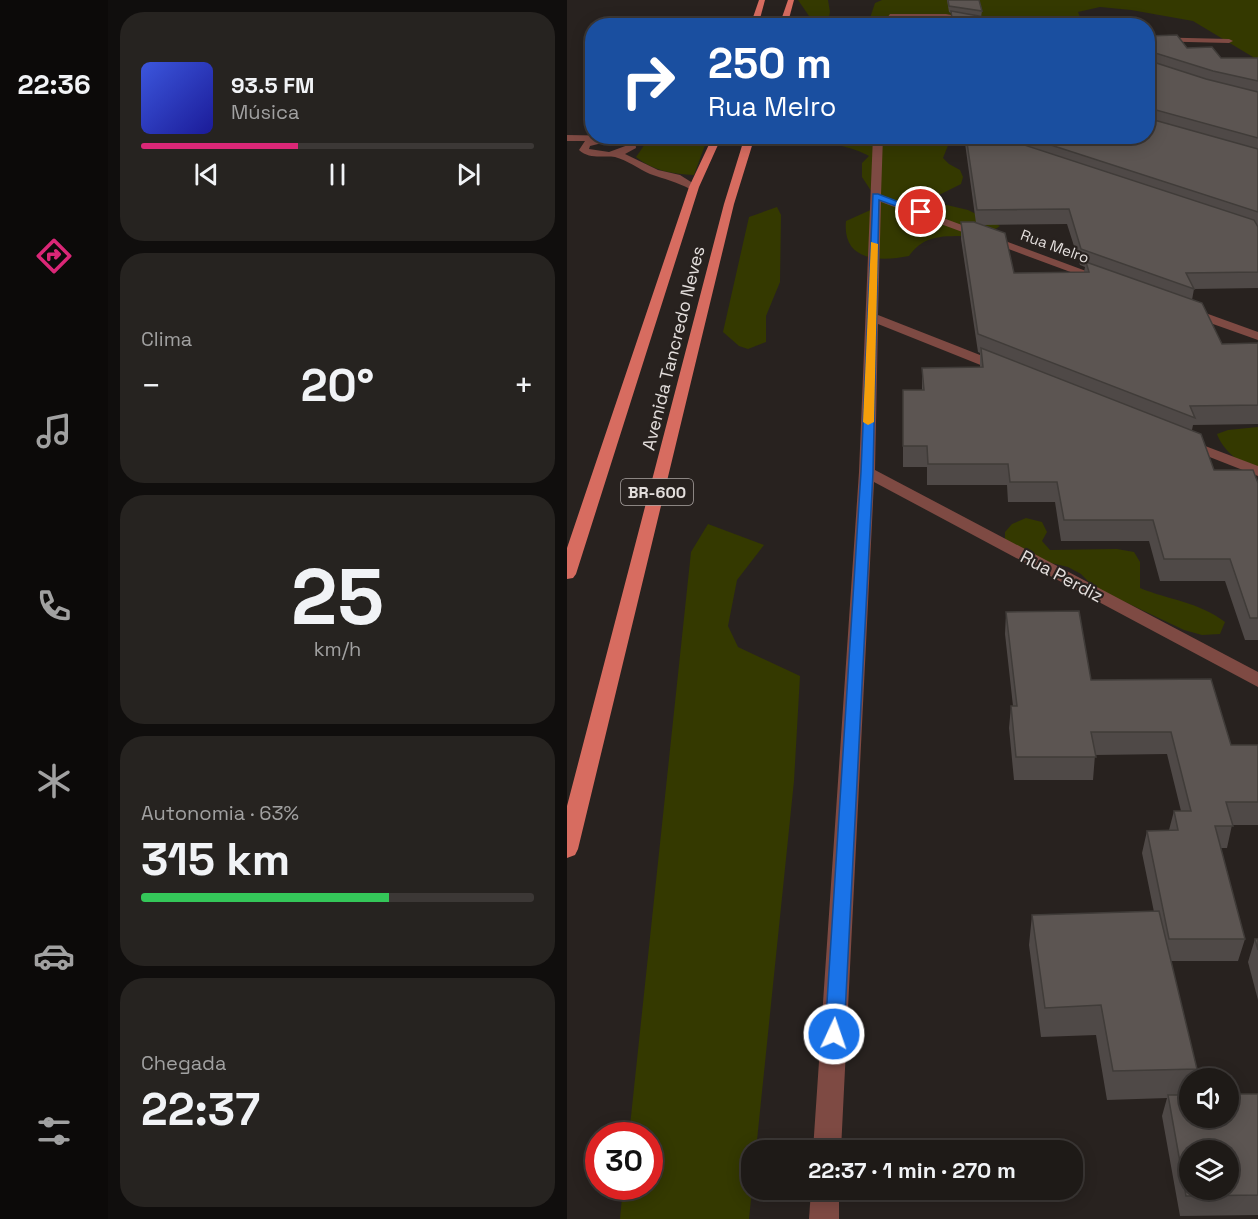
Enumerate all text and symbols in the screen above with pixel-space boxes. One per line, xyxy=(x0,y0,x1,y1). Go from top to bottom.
text: 250 m xyxy=(708,37,832,90)
icon: right xyxy=(609,42,687,120)
text: 22:36 xyxy=(17,67,91,102)
text: 93.5 FM xyxy=(231,71,314,99)
text: Rua Melro xyxy=(708,89,836,124)
text: Música xyxy=(231,99,299,125)
icon: previous xyxy=(190,158,223,191)
icon: pause xyxy=(321,158,354,191)
icon: next xyxy=(452,158,485,191)
pin xyxy=(895,186,946,237)
icon: arrive xyxy=(904,195,937,228)
street label: Rua Melro xyxy=(1018,225,1092,267)
icon: directions xyxy=(33,235,75,277)
street label: Avenida Tancredo Neves xyxy=(636,243,710,453)
text: Clima xyxy=(141,326,192,352)
text: 20° xyxy=(301,357,374,414)
text: − xyxy=(141,365,161,407)
text: + xyxy=(514,365,534,407)
icon: music xyxy=(33,410,75,452)
road number: BR-600 xyxy=(621,479,693,505)
street label: Rua Perdiz xyxy=(1017,545,1107,607)
text: 25 xyxy=(291,547,384,647)
icon: phone xyxy=(33,585,75,627)
text: km/h xyxy=(314,636,361,662)
icon: climate xyxy=(33,760,75,802)
text: Autonomia · 63% xyxy=(141,800,299,826)
text: 315 km xyxy=(141,831,290,888)
icon: car xyxy=(33,935,75,977)
position arrow xyxy=(802,1002,866,1066)
text: Chegada xyxy=(141,1050,226,1076)
map controls xyxy=(1179,1068,1239,1200)
button: sound xyxy=(1179,1068,1239,1128)
text: 22:37 xyxy=(141,1081,260,1138)
icon: filters xyxy=(33,1110,75,1152)
speed limit sign: 30 xyxy=(585,1122,663,1200)
button: layers xyxy=(1179,1140,1239,1200)
text: 22:37 · 1 min · 270 m xyxy=(808,1156,1016,1184)

